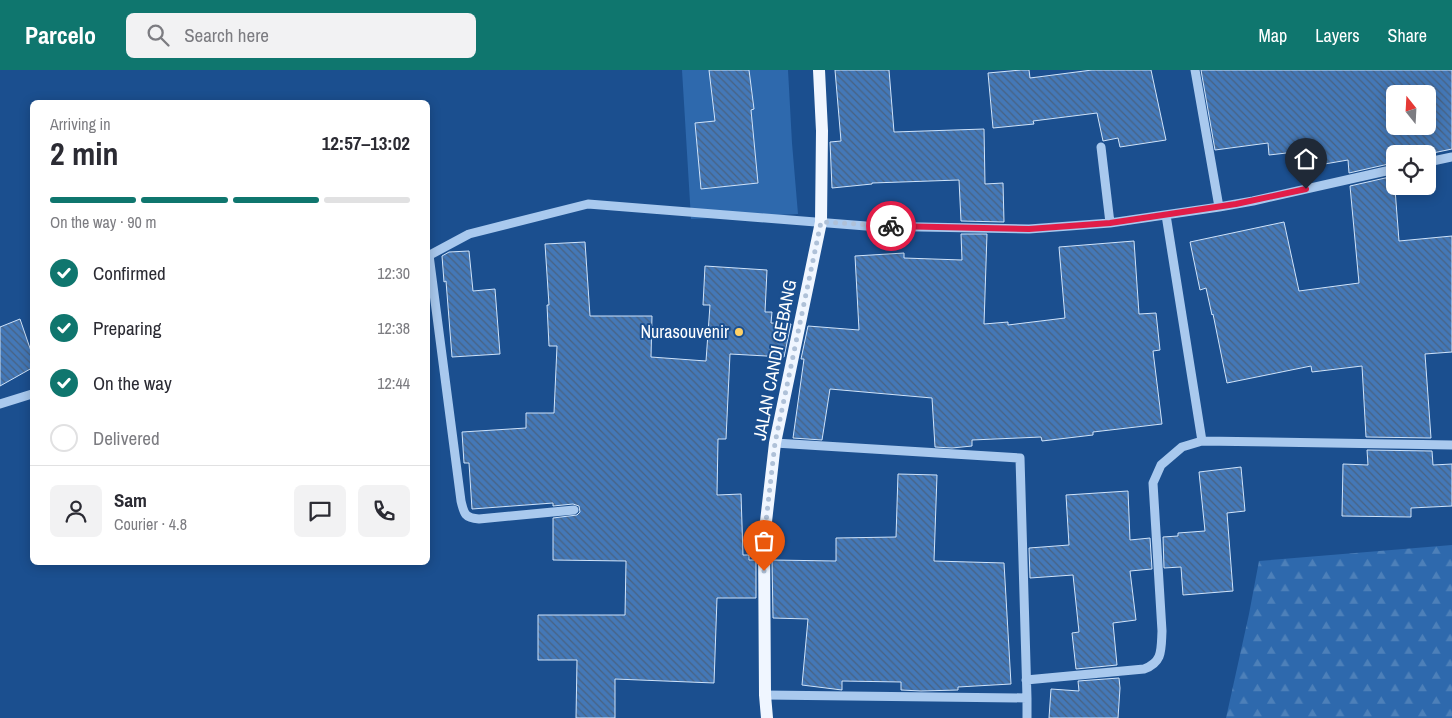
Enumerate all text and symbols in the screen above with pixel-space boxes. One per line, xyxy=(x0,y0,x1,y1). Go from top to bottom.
search box xyxy=(126,13,476,58)
text: Parcelo xyxy=(25,19,96,51)
icon: search xyxy=(144,21,172,49)
text: Search here xyxy=(184,22,269,48)
text: Map xyxy=(1259,23,1287,48)
text: Layers xyxy=(1315,23,1360,48)
text: Share xyxy=(1388,23,1427,48)
north arrow xyxy=(1386,85,1436,135)
map controls xyxy=(1386,85,1436,195)
text: Arriving in xyxy=(50,113,111,135)
text: 12:57–13:02 xyxy=(322,130,410,156)
text: 2 min xyxy=(50,132,119,175)
pin xyxy=(1285,138,1327,189)
icon: home xyxy=(1292,145,1320,173)
button: locate xyxy=(1386,145,1436,195)
courier xyxy=(866,201,916,251)
text: On the way · 90 m xyxy=(50,211,156,233)
icon: bike xyxy=(877,212,905,240)
icon: check xyxy=(50,259,78,287)
text: Confirmed xyxy=(93,260,166,286)
text: 12:30 xyxy=(377,262,410,284)
street label: JALAN CANDI GEBANG xyxy=(747,277,802,442)
icon: check xyxy=(50,314,78,342)
text: Preparing xyxy=(93,315,161,341)
text: 12:38 xyxy=(377,317,410,339)
place label: Nurasouvenir xyxy=(640,319,729,344)
marker: Nurasouvenir xyxy=(733,326,745,338)
icon: check xyxy=(50,369,78,397)
text: On the way xyxy=(93,370,172,396)
text: 12:44 xyxy=(377,372,410,394)
text: Delivered xyxy=(93,425,160,451)
button: person xyxy=(50,485,102,537)
button: chat xyxy=(294,485,346,537)
button: phone xyxy=(358,485,410,537)
text: Sam xyxy=(114,487,147,513)
text: Courier · 4.8 xyxy=(114,513,187,535)
pin xyxy=(743,520,785,571)
icon: bag xyxy=(750,527,778,555)

